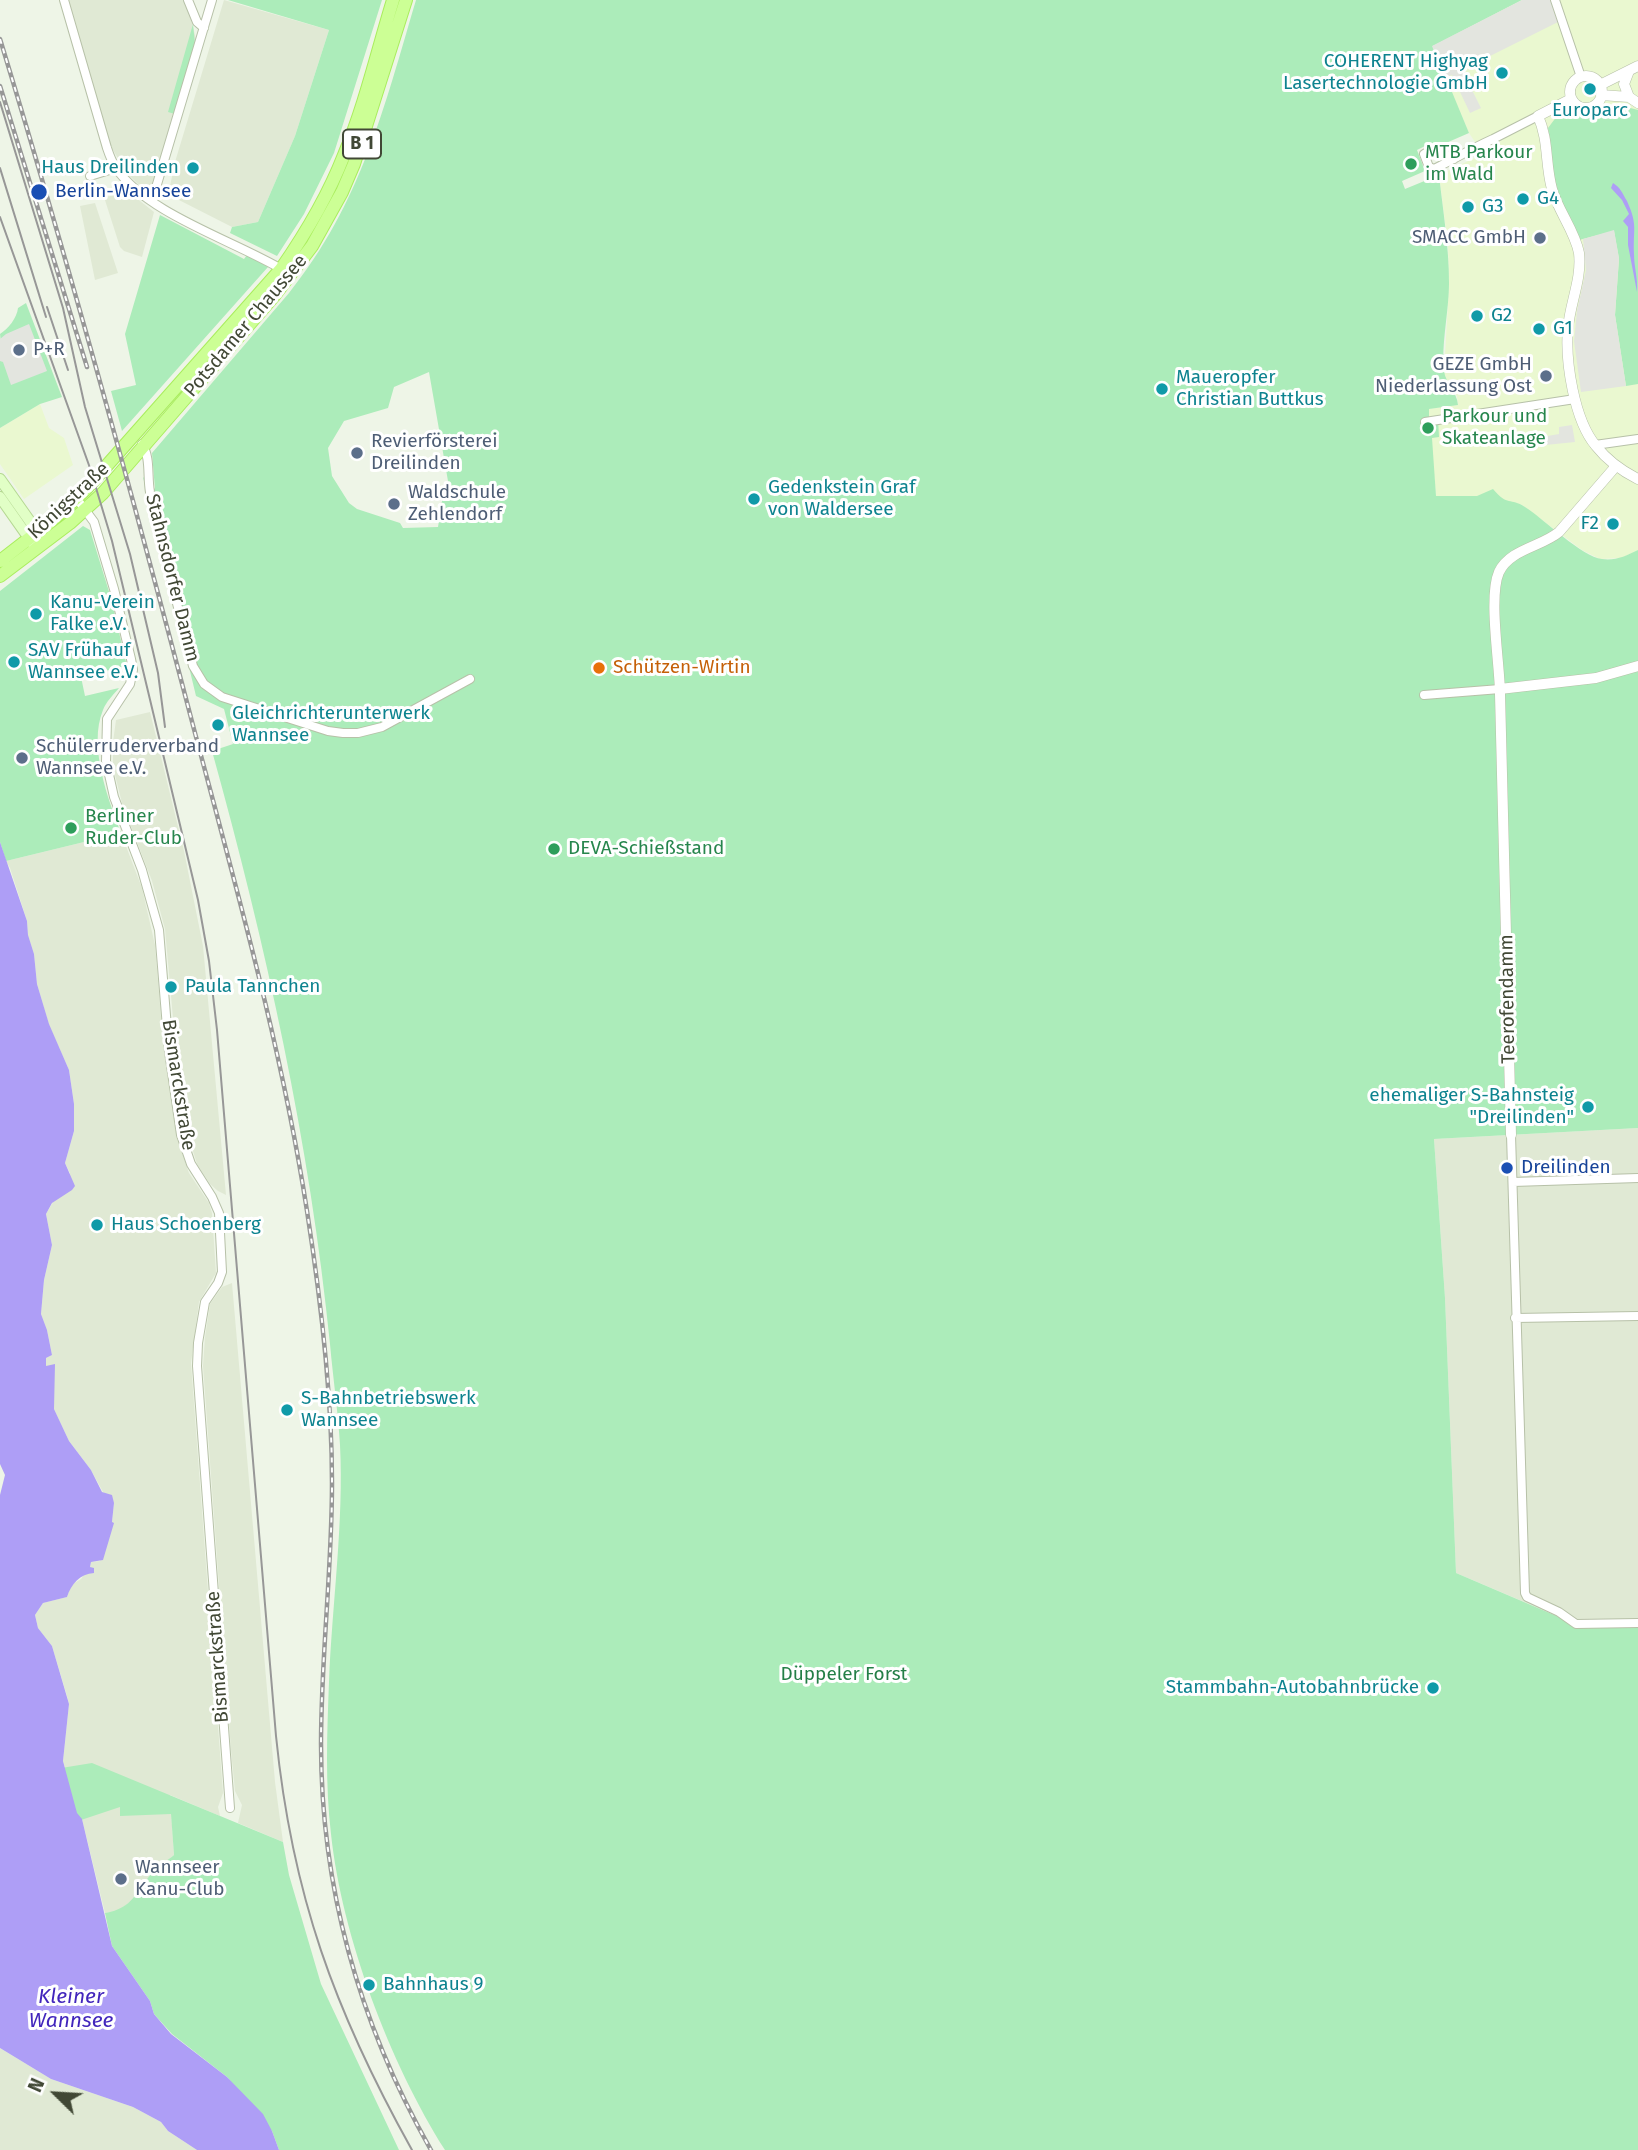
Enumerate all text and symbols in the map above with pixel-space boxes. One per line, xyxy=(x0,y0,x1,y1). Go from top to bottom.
place label: COHERENT Highyag Lasertechnologie GmbH xyxy=(1283,51,1488,95)
marker: COHERENT Highyag Lasertechnologie GmbH xyxy=(1494,65,1510,81)
marker: Europarc xyxy=(1582,81,1598,97)
place label: Europarc xyxy=(1552,100,1628,122)
road number: B 1 xyxy=(343,130,381,159)
place label: MTB Parkour im Wald xyxy=(1425,142,1533,186)
marker: MTB Parkour im Wald xyxy=(1403,156,1419,172)
place label: Haus Dreilinden xyxy=(41,157,179,179)
marker: Haus Dreilinden xyxy=(185,160,201,176)
place label: Berlin-Wannsee xyxy=(55,181,191,203)
marker: Berlin-Wannsee xyxy=(29,182,49,202)
place label: G4 xyxy=(1537,188,1559,210)
marker: G4 xyxy=(1515,191,1531,207)
place label: G3 xyxy=(1482,196,1503,218)
marker: G3 xyxy=(1460,199,1476,215)
place label: SMACC GmbH xyxy=(1412,227,1526,249)
marker: SMACC GmbH xyxy=(1532,230,1548,246)
street label: Potsdamer Chaussee xyxy=(180,250,312,402)
place label: G2 xyxy=(1491,305,1512,327)
marker: G2 xyxy=(1469,308,1485,324)
place label: G1 xyxy=(1553,318,1573,340)
marker: G1 xyxy=(1531,321,1547,337)
place label: P+R xyxy=(33,339,65,361)
marker: P+R xyxy=(11,342,27,358)
place label: GEZE GmbH Niederlassung Ost xyxy=(1375,354,1532,398)
place label: Maueropfer Christian Buttkus xyxy=(1176,367,1324,411)
marker: GEZE GmbH Niederlassung Ost xyxy=(1538,368,1554,384)
marker: Maueropfer Christian Buttkus xyxy=(1154,381,1170,397)
place label: Parkour und Skateanlage xyxy=(1442,406,1547,450)
marker: Parkour und Skateanlage xyxy=(1420,420,1436,436)
place label: Revierförsterei Dreilinden xyxy=(371,431,497,475)
marker: Revierförsterei Dreilinden xyxy=(349,445,365,461)
street label: Königstraße xyxy=(24,458,114,544)
place label: Gedenkstein Graf von Waldersee xyxy=(768,477,916,521)
place label: Waldschule Zehlendorf xyxy=(408,482,506,526)
marker: Gedenkstein Graf von Waldersee xyxy=(746,491,762,507)
street label: Stahnsdorfer Damm xyxy=(140,492,204,664)
marker: Waldschule Zehlendorf xyxy=(386,496,402,512)
place label: F2 xyxy=(1580,513,1599,535)
marker: F2 xyxy=(1605,516,1621,532)
place label: Kanu-Verein Falke e.V. xyxy=(50,592,155,636)
marker: Kanu-Verein Falke e.V. xyxy=(28,606,44,622)
place label: SAV Frühauf Wannsee e.V. xyxy=(28,640,138,684)
marker: SAV Frühauf Wannsee e.V. xyxy=(6,654,22,670)
place label: Schützen-Wirtin xyxy=(613,657,751,679)
marker: Schützen-Wirtin xyxy=(591,660,607,676)
place label: Gleichrichterunterwerk Wannsee xyxy=(232,703,430,747)
marker: Gleichrichterunterwerk Wannsee xyxy=(210,717,226,733)
place label: Schülerruderverband Wannsee e.V. xyxy=(36,736,219,780)
marker: Schülerruderverband Wannsee e.V. xyxy=(14,750,30,766)
place label: Berliner Ruder-Club xyxy=(85,806,182,850)
marker: Berliner Ruder-Club xyxy=(63,820,79,836)
place label: DEVA-Schießstand xyxy=(568,838,724,860)
marker: DEVA-Schießstand xyxy=(546,841,562,857)
street label: Teerofendamm xyxy=(1495,934,1521,1064)
place label: Paula Tannchen xyxy=(185,976,320,998)
marker: Paula Tannchen xyxy=(163,979,179,995)
street label: Bismarckstraße xyxy=(156,1018,200,1152)
place label: ehemaliger S-Bahnsteig "Dreilinden" xyxy=(1369,1085,1574,1129)
marker: ehemaliger S-Bahnsteig "Dreilinden" xyxy=(1580,1099,1596,1115)
place label: Dreilinden xyxy=(1521,1157,1611,1179)
marker: Dreilinden xyxy=(1499,1160,1515,1176)
place label: Haus Schoenberg xyxy=(111,1214,261,1236)
marker: Haus Schoenberg xyxy=(89,1217,105,1233)
place label: S-Bahnbetriebswerk Wannsee xyxy=(301,1388,476,1432)
marker: S-Bahnbetriebswerk Wannsee xyxy=(279,1402,295,1418)
street label: Bismarckstraße xyxy=(202,1590,234,1724)
park label: Düppeler Forst xyxy=(781,1664,907,1686)
place label: Stammbahn-Autobahnbrücke xyxy=(1166,1677,1419,1699)
marker: Stammbahn-Autobahnbrücke xyxy=(1425,1680,1441,1696)
place label: Wannseer Kanu-Club xyxy=(135,1857,225,1901)
marker: Wannseer Kanu-Club xyxy=(113,1871,129,1887)
place label: Bahnhaus 9 xyxy=(383,1974,484,1996)
marker: Bahnhaus 9 xyxy=(361,1977,377,1993)
water label: Kleiner Wannsee xyxy=(29,1984,113,2034)
north arrow xyxy=(21,2059,91,2129)
text: N xyxy=(23,2075,49,2096)

